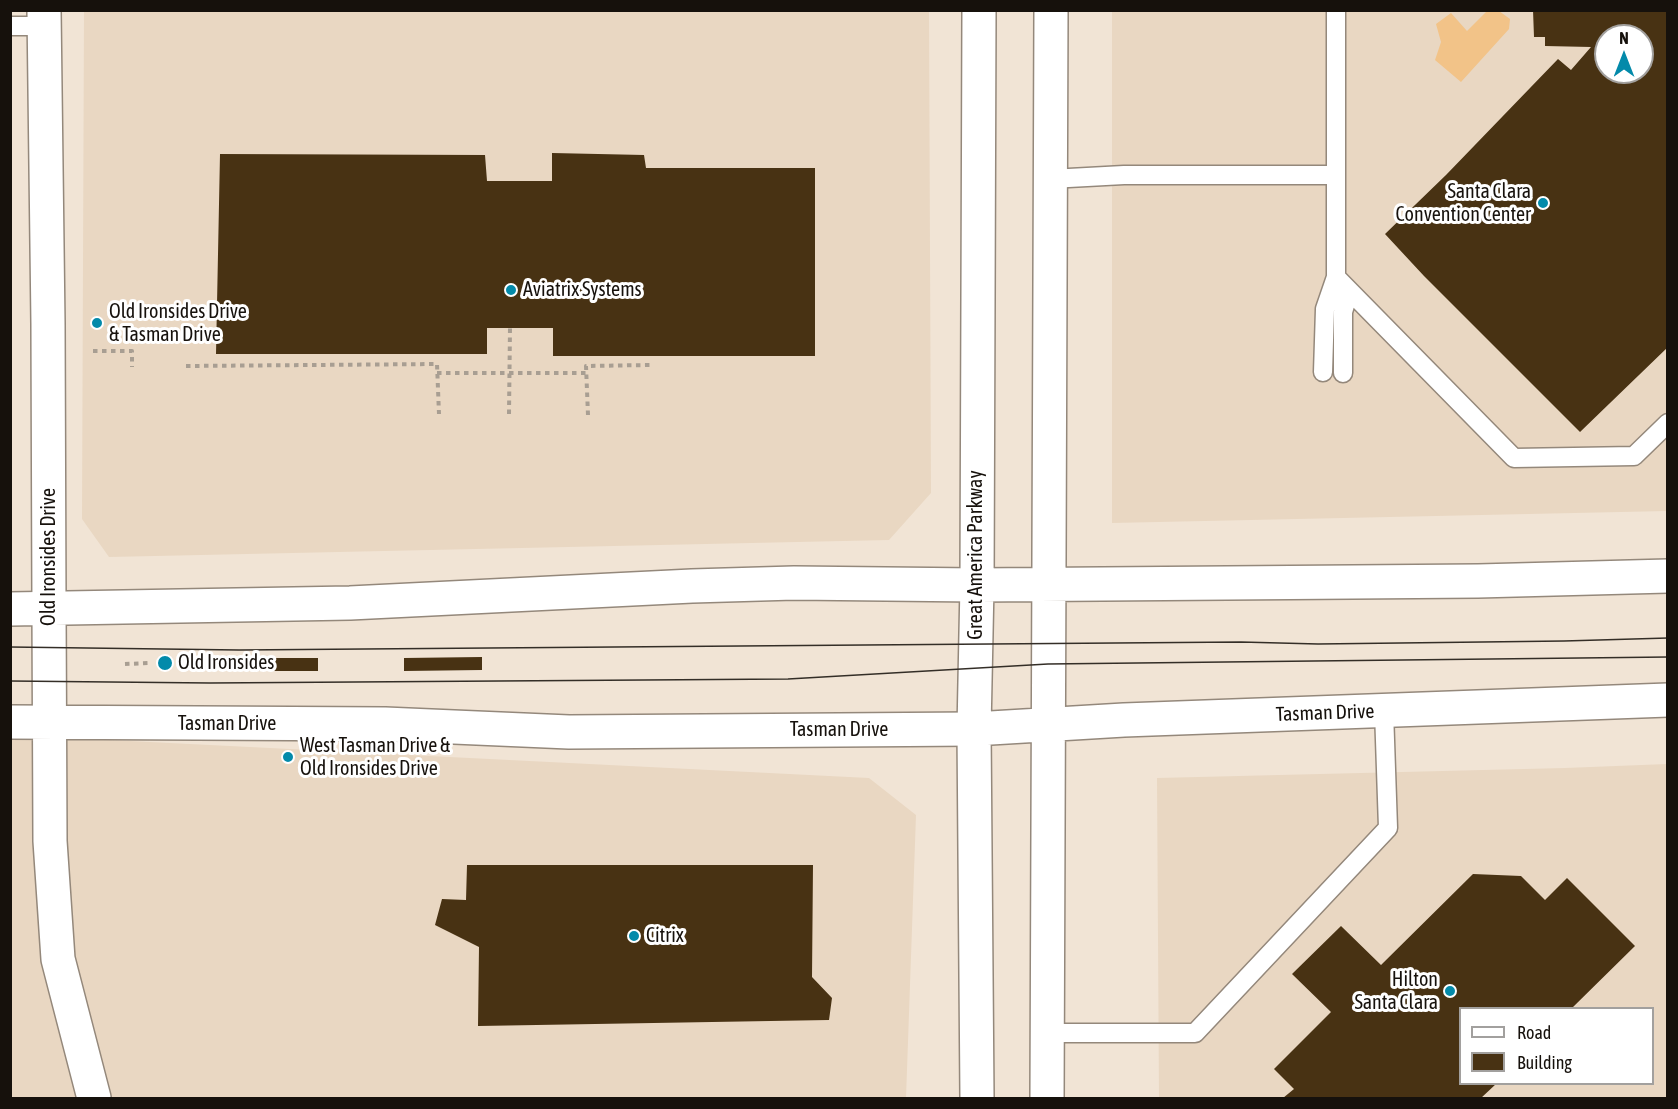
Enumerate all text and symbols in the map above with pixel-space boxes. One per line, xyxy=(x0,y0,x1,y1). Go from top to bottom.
north arrow xyxy=(1594,24,1654,84)
text: N xyxy=(1619,29,1629,47)
place label: Santa Clara Convention Center xyxy=(1396,180,1531,227)
marker: Santa Clara Convention Center xyxy=(1536,196,1550,210)
place label: Aviatrix Systems xyxy=(523,278,642,302)
marker: Aviatrix Systems xyxy=(504,283,518,297)
place label: Old Ironsides Drive & Tasman Drive xyxy=(109,300,247,347)
marker: Old Ironsides Drive & Tasman Drive xyxy=(90,316,104,330)
street label: Great America Parkway xyxy=(964,470,988,640)
street label: Old Ironsides Drive xyxy=(37,488,61,626)
place label: Old Ironsides xyxy=(178,651,274,675)
marker: Old Ironsides xyxy=(156,654,174,672)
street label: Tasman Drive xyxy=(1275,699,1375,727)
street label: Tasman Drive xyxy=(178,712,276,736)
street label: Tasman Drive xyxy=(790,718,888,742)
place label: West Tasman Drive & Old Ironsides Drive xyxy=(300,734,450,781)
marker: West Tasman Drive & Old Ironsides Drive xyxy=(281,750,295,764)
place label: Citrix xyxy=(646,924,684,948)
marker: Citrix xyxy=(627,929,641,943)
place label: Hilton Santa Clara xyxy=(1354,968,1438,1015)
marker: Hilton Santa Clara xyxy=(1443,984,1457,998)
legend xyxy=(1459,1007,1654,1085)
text: Road xyxy=(1517,1022,1551,1043)
text: Building xyxy=(1517,1052,1572,1073)

